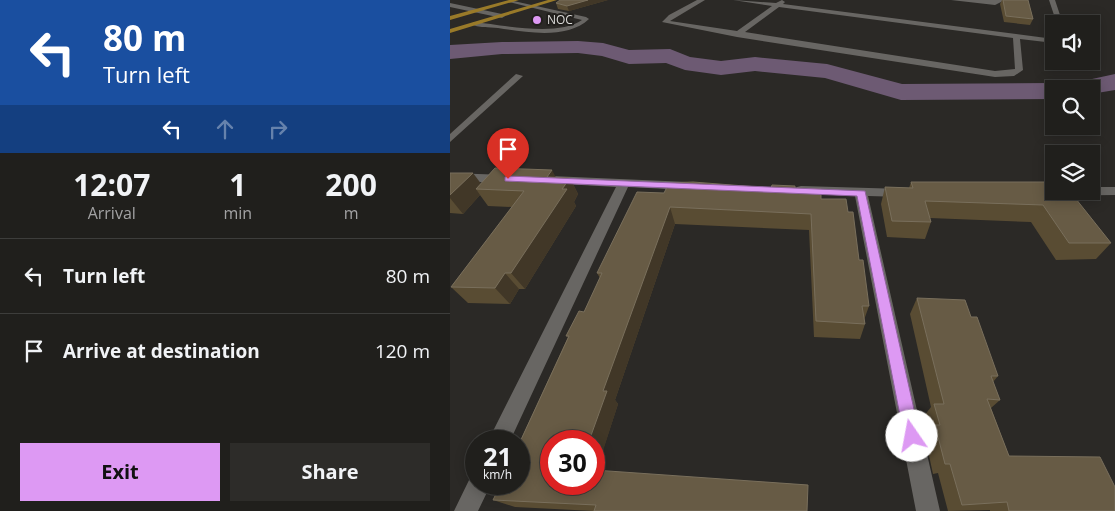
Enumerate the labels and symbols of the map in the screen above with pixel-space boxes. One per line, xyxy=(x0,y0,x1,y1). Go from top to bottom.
place label: NOC xyxy=(547,11,573,28)
marker: NOC xyxy=(531,14,543,26)
pin xyxy=(487,128,529,179)
position arrow xyxy=(885,409,937,461)
speed limit sign: 30 xyxy=(540,430,605,495)

